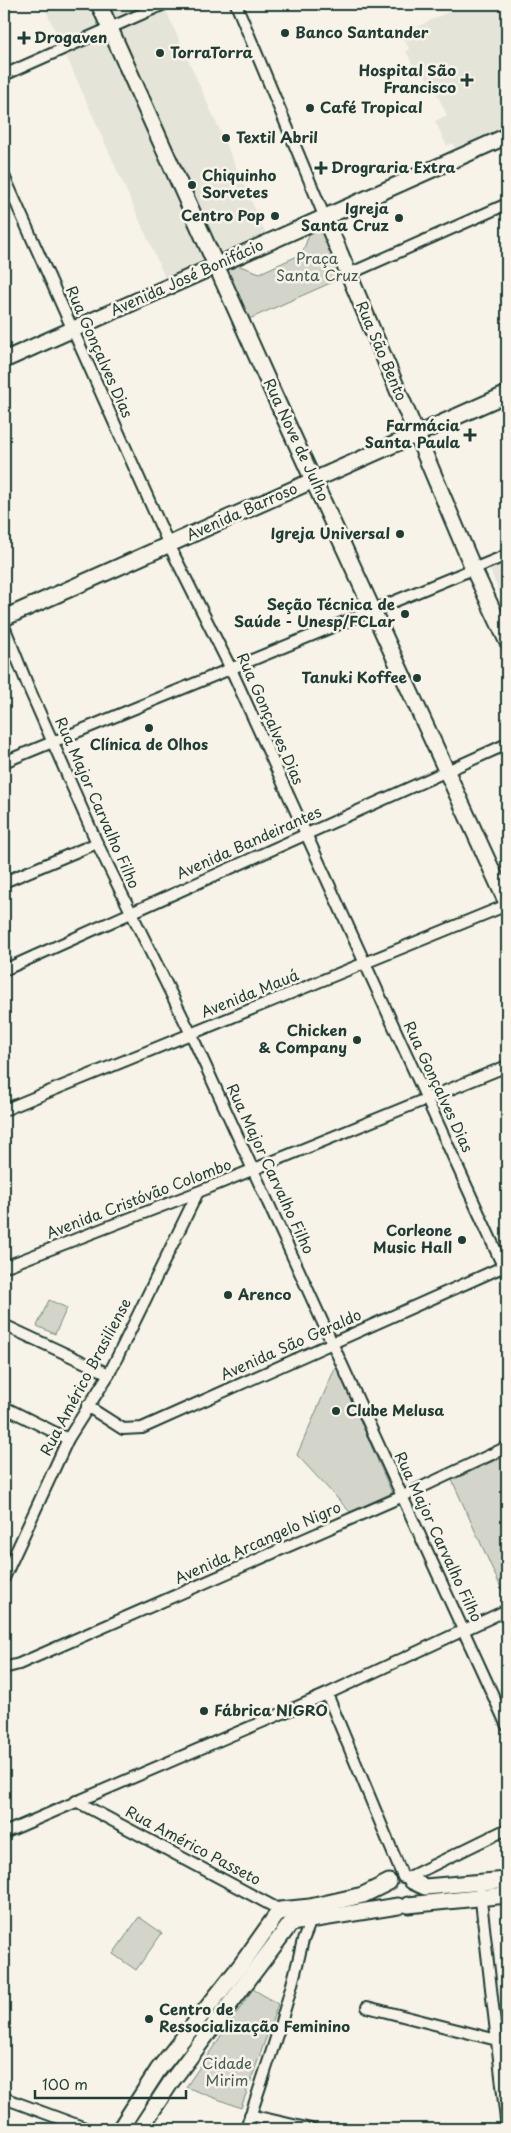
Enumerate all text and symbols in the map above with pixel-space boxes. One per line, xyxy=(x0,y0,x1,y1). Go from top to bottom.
place label: Banco Santander xyxy=(295,20,429,43)
place label: Drogaven xyxy=(34,25,107,48)
marker: Banco Santander xyxy=(279,27,291,39)
marker: Drogaven xyxy=(18,32,30,44)
place label: TorraTorra xyxy=(170,40,254,63)
marker: TorraTorra xyxy=(154,47,166,59)
place label: Hospital São Francisco xyxy=(359,58,456,98)
marker: Hospital São Francisco xyxy=(460,73,474,87)
place label: Café Tropical xyxy=(320,95,423,118)
marker: Café Tropical xyxy=(304,102,316,114)
place label: Textil Abril xyxy=(236,125,318,148)
marker: Textil Abril xyxy=(220,132,232,144)
place label: Drograria Extra xyxy=(331,155,456,178)
marker: Drograria Extra xyxy=(315,162,327,174)
place label: Chiquinho Sorvetes xyxy=(202,163,276,203)
marker: Chiquinho Sorvetes xyxy=(186,179,198,191)
place label: Igreja Santa Cruz xyxy=(301,196,389,236)
place label: Centro Pop xyxy=(181,203,265,226)
marker: Centro Pop xyxy=(269,210,281,222)
marker: Igreja Santa Cruz xyxy=(393,212,405,224)
street label: Avenida José Bonifácio xyxy=(106,233,267,321)
park label: Praça Santa Cruz xyxy=(276,246,358,286)
street label: Rua Gonçalves Dias xyxy=(61,282,140,421)
street label: Rua São Bento xyxy=(351,297,414,404)
street label: Rua Nove de Julho xyxy=(259,374,336,505)
place label: Farmácia Santa Paula xyxy=(365,413,461,453)
marker: Farmácia Santa Paula xyxy=(464,429,476,441)
street label: Avenida Barroso xyxy=(182,476,301,545)
place label: Igreja Universal xyxy=(270,521,390,544)
marker: Igreja Universal xyxy=(394,528,406,540)
place label: Seção Técnica de Saúde - Unesp/FCLar xyxy=(234,592,395,632)
marker: Seção Técnica de Saúde - Unesp/FCLar xyxy=(399,608,411,620)
street label: Rua Gonçalves Dias xyxy=(232,649,311,788)
place label: Tanuki Koffee xyxy=(301,665,408,688)
marker: Tanuki Koffee xyxy=(411,672,423,684)
street label: Rua Major Carvalho Filho xyxy=(50,713,147,892)
marker: Clínica de Olhos xyxy=(143,722,155,734)
place label: Clínica de Olhos xyxy=(90,732,208,755)
street label: Avenida Bandeirantes xyxy=(172,799,325,884)
street label: Avenida Mauá xyxy=(197,962,302,1023)
street label: Rua Gonçalves Dias xyxy=(399,1017,480,1156)
place label: Chicken & Company xyxy=(259,1018,347,1058)
marker: Chicken & Company xyxy=(351,1034,363,1046)
street label: Rua Major Carvalho Filho xyxy=(222,1079,321,1257)
street label: Avenida Cristóvão Colombo xyxy=(42,1152,234,1244)
place label: Corleone Music Hall xyxy=(373,1218,453,1258)
marker: Corleone Music Hall xyxy=(456,1234,468,1246)
place label: Arenco xyxy=(237,1282,291,1305)
marker: Arenco xyxy=(222,1289,234,1301)
street label: Rua Américo Brasiliense xyxy=(33,1293,136,1459)
street label: Avenida São Geraldo xyxy=(216,1302,365,1385)
place label: Clube Melusa xyxy=(346,1398,445,1421)
marker: Clube Melusa xyxy=(330,1405,342,1417)
street label: Rua Major Carvalho Filho xyxy=(390,1447,489,1625)
street label: Avenida Arcangelo Nigro xyxy=(171,1495,344,1589)
place label: Fábrica NIGRO xyxy=(214,1698,328,1721)
marker: Fábrica NIGRO xyxy=(198,1705,210,1717)
street label: Rua Américo Passeto xyxy=(122,1799,265,1890)
place label: Centro de Ressocialização Feminino xyxy=(159,1997,350,2037)
marker: Centro de Ressocialização Feminino xyxy=(143,2013,155,2025)
park label: Cidade Mirim xyxy=(202,2051,252,2091)
scale bar xyxy=(35,2068,186,2100)
text: 100 m xyxy=(42,2072,88,2095)

